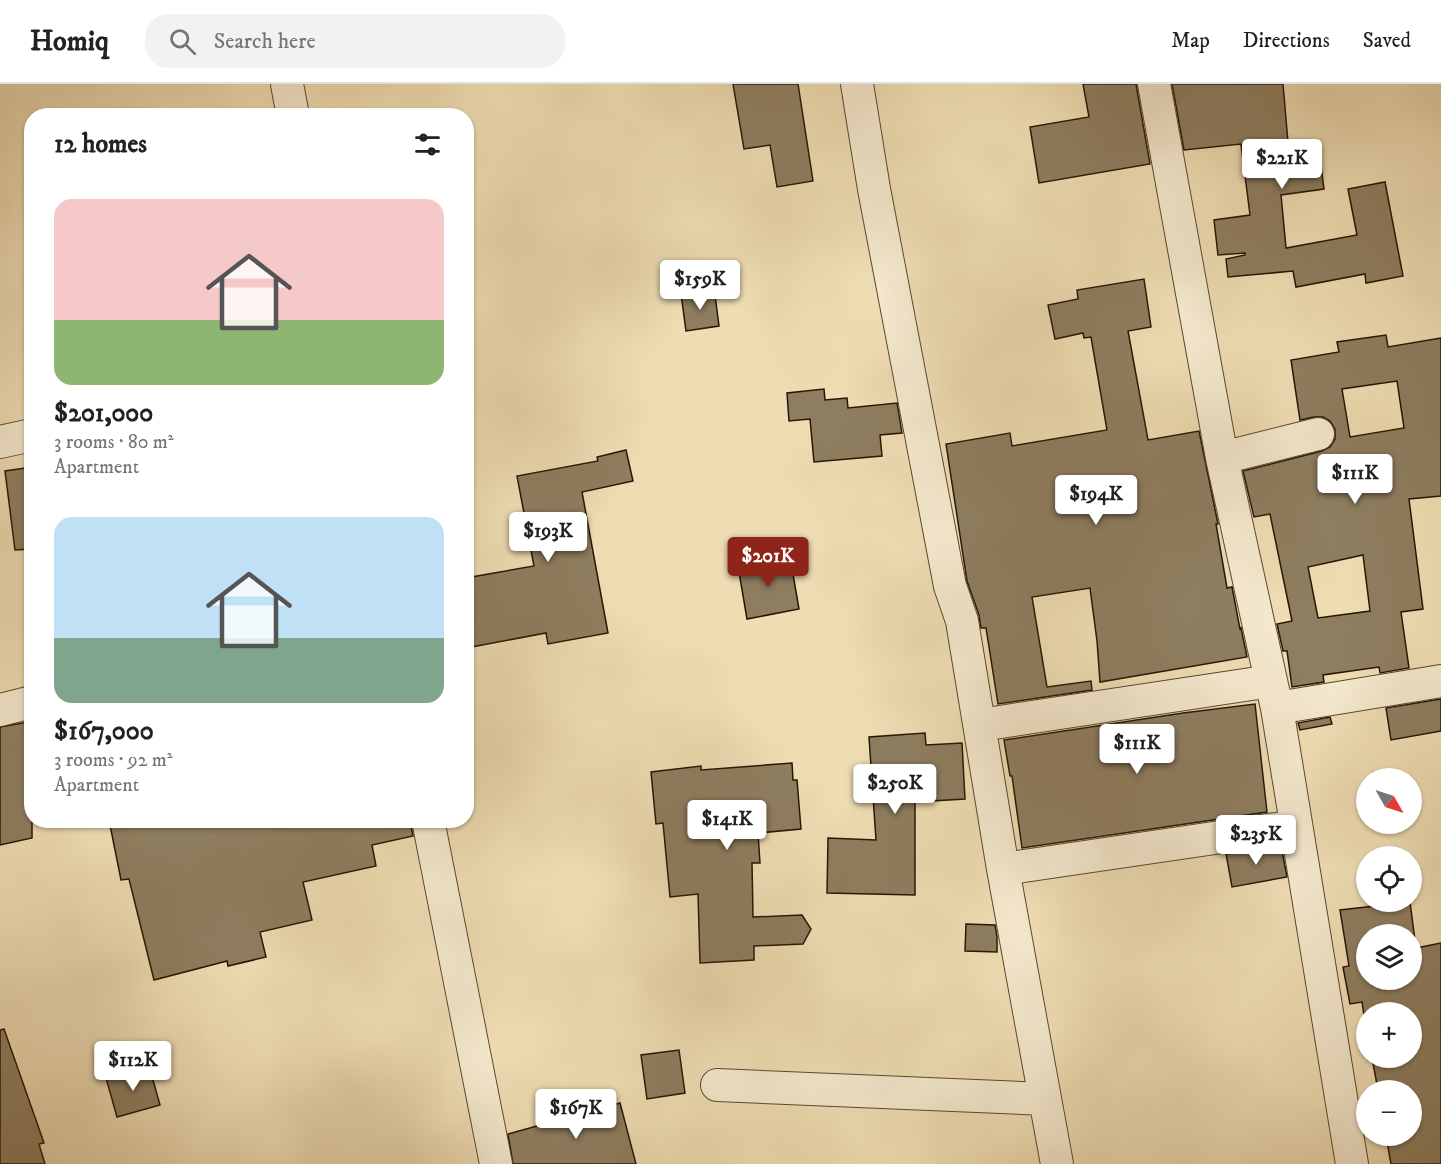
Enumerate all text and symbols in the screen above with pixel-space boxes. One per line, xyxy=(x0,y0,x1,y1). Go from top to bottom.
search box xyxy=(145,14,565,68)
text: Homiq xyxy=(30,24,109,59)
icon: search xyxy=(166,25,199,58)
text: Search here xyxy=(214,28,316,55)
text: Map xyxy=(1171,28,1210,54)
text: Directions xyxy=(1243,28,1330,54)
text: Saved xyxy=(1363,28,1411,54)
text: 12 homes xyxy=(54,128,147,161)
icon: filters xyxy=(411,128,444,161)
pin: $221K xyxy=(1240,139,1324,190)
text: $221K xyxy=(1256,146,1308,171)
icon: home xyxy=(195,238,303,346)
pin: $159K xyxy=(658,260,742,311)
text: $159K xyxy=(674,267,726,292)
text: $201,000 xyxy=(54,397,153,430)
text: 3 rooms · 80 m² xyxy=(54,430,174,455)
pin: $111K xyxy=(1313,454,1397,505)
text: Apartment xyxy=(54,455,139,480)
text: $111K xyxy=(1332,461,1379,486)
pin: $194K xyxy=(1054,475,1138,526)
text: $194K xyxy=(1069,482,1123,507)
pin: $193K xyxy=(506,512,590,563)
text: $193K xyxy=(523,519,573,544)
pin: $201K xyxy=(726,537,810,588)
text: $201K xyxy=(742,544,794,569)
icon: home xyxy=(195,556,303,664)
text: $167,000 xyxy=(54,715,154,748)
pin: $111K xyxy=(1095,724,1179,775)
text: $111K xyxy=(1114,731,1161,756)
text: 3 rooms · 92 m² xyxy=(54,748,173,773)
pin: $250K xyxy=(853,764,937,815)
north arrow xyxy=(1356,768,1422,834)
map controls xyxy=(1356,768,1422,1146)
text: $250K xyxy=(867,771,923,796)
text: Apartment xyxy=(54,773,139,798)
pin: $141K xyxy=(685,800,769,851)
text: $141K xyxy=(701,807,753,832)
pin: $235K xyxy=(1214,815,1298,866)
text: $235K xyxy=(1230,822,1282,847)
button: locate xyxy=(1356,846,1422,912)
button: layers xyxy=(1356,924,1422,990)
button: + xyxy=(1356,1002,1422,1068)
pin: $112K xyxy=(91,1041,175,1092)
text: $112K xyxy=(108,1048,158,1073)
button: − xyxy=(1356,1080,1422,1146)
pin: $167K xyxy=(534,1089,618,1140)
text: $167K xyxy=(549,1096,603,1121)

